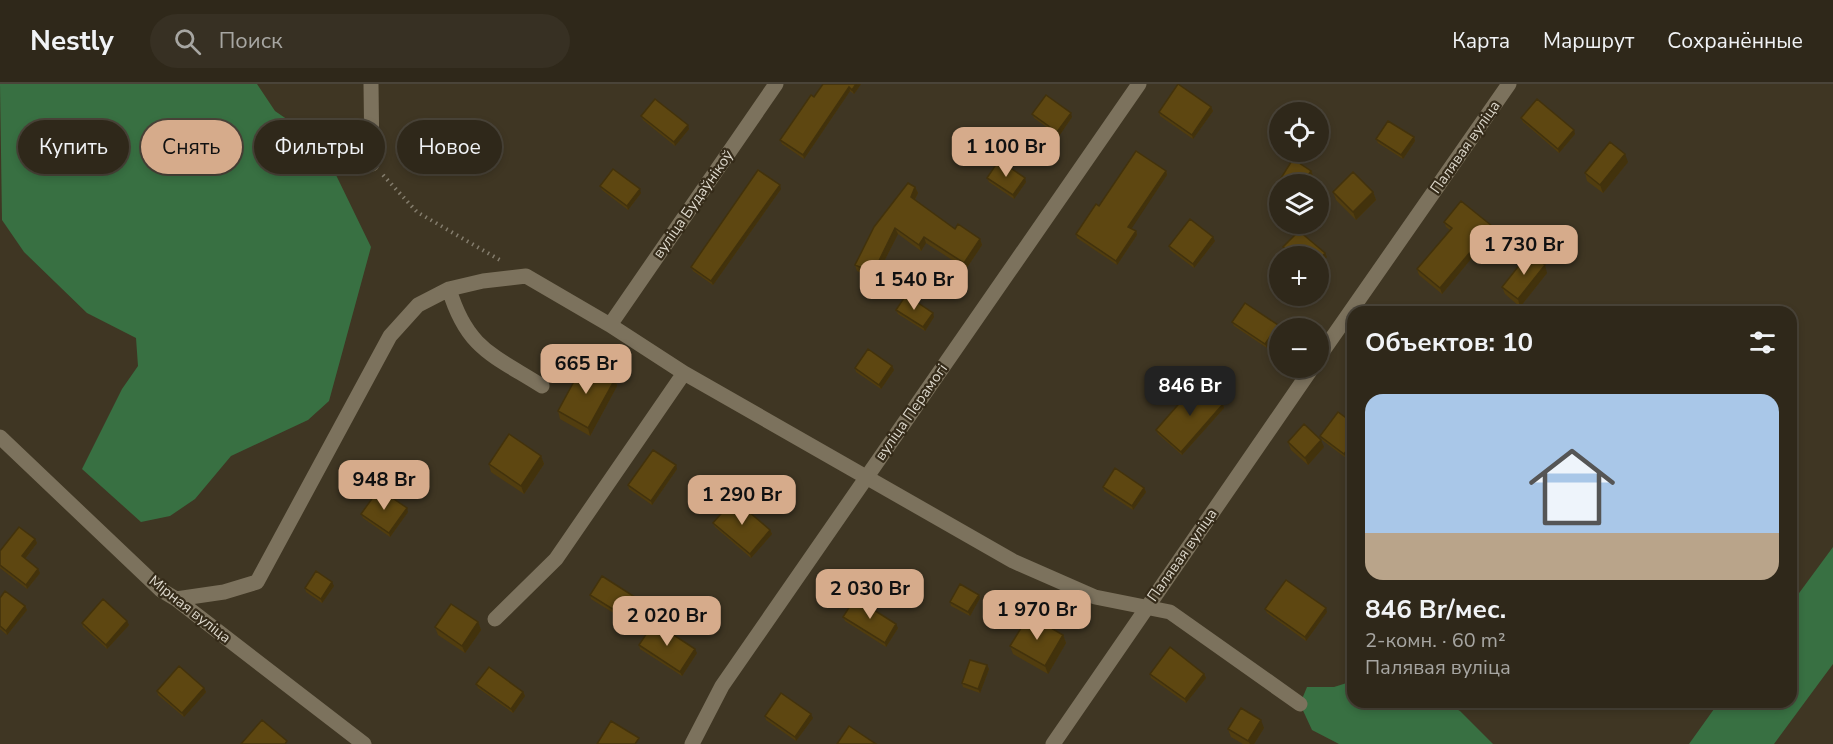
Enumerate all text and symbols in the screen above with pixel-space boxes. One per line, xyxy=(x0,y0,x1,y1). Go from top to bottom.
search box xyxy=(150,14,570,68)
text: Nestly xyxy=(30,22,114,60)
icon: search xyxy=(171,25,204,58)
text: Поиск xyxy=(219,26,283,56)
text: Карта xyxy=(1452,27,1510,55)
text: Маршрут xyxy=(1543,27,1634,55)
text: Сохранённые xyxy=(1667,27,1803,55)
street label: Палявая вуліца xyxy=(1425,97,1505,197)
map controls xyxy=(1269,102,1329,378)
button: locate xyxy=(1269,102,1329,162)
chip: Купить xyxy=(18,120,129,174)
chip: Снять xyxy=(141,120,242,174)
chip: Фильтры xyxy=(254,120,385,174)
chip: Новое xyxy=(397,120,502,174)
pin: 1 100 Br xyxy=(944,127,1068,178)
text: 1 100 Br xyxy=(966,133,1046,160)
street label: вуліца Будаўнікоў xyxy=(648,146,738,262)
button: layers xyxy=(1269,174,1329,234)
pin: 1 730 Br xyxy=(1462,225,1586,276)
text: 1 730 Br xyxy=(1484,231,1564,258)
button: + xyxy=(1269,246,1329,306)
pin: 1 540 Br xyxy=(852,260,976,311)
text: 1 540 Br xyxy=(874,266,954,293)
button: − xyxy=(1269,318,1329,378)
text: Объектов: 10 xyxy=(1365,325,1533,360)
icon: filters xyxy=(1746,326,1779,359)
pin: 665 Br xyxy=(537,344,635,395)
text: 665 Br xyxy=(555,350,618,377)
street label: вуліца Перамогі xyxy=(870,360,952,464)
pin: 846 Br xyxy=(1141,366,1239,417)
text: 846 Br xyxy=(1159,372,1222,399)
icon: home xyxy=(1518,433,1626,541)
pin: 948 Br xyxy=(335,460,433,511)
text: 948 Br xyxy=(353,466,416,493)
pin: 1 290 Br xyxy=(680,475,804,526)
text: 1 290 Br xyxy=(702,481,782,508)
street label: Палявая вуліца xyxy=(1142,505,1222,605)
pin: 2 030 Br xyxy=(808,569,932,620)
street label: Мірная вуліца xyxy=(145,571,235,647)
text: 2 030 Br xyxy=(830,575,910,602)
pin: 1 970 Br xyxy=(975,590,1099,641)
text: 846 Br/мес. xyxy=(1365,592,1506,627)
pin: 2 020 Br xyxy=(605,596,729,647)
text: 1 970 Br xyxy=(997,596,1077,623)
text: 2 020 Br xyxy=(627,602,707,629)
text: 2-комн. · 60 m² xyxy=(1365,627,1506,654)
text: Палявая вуліца xyxy=(1365,654,1511,681)

